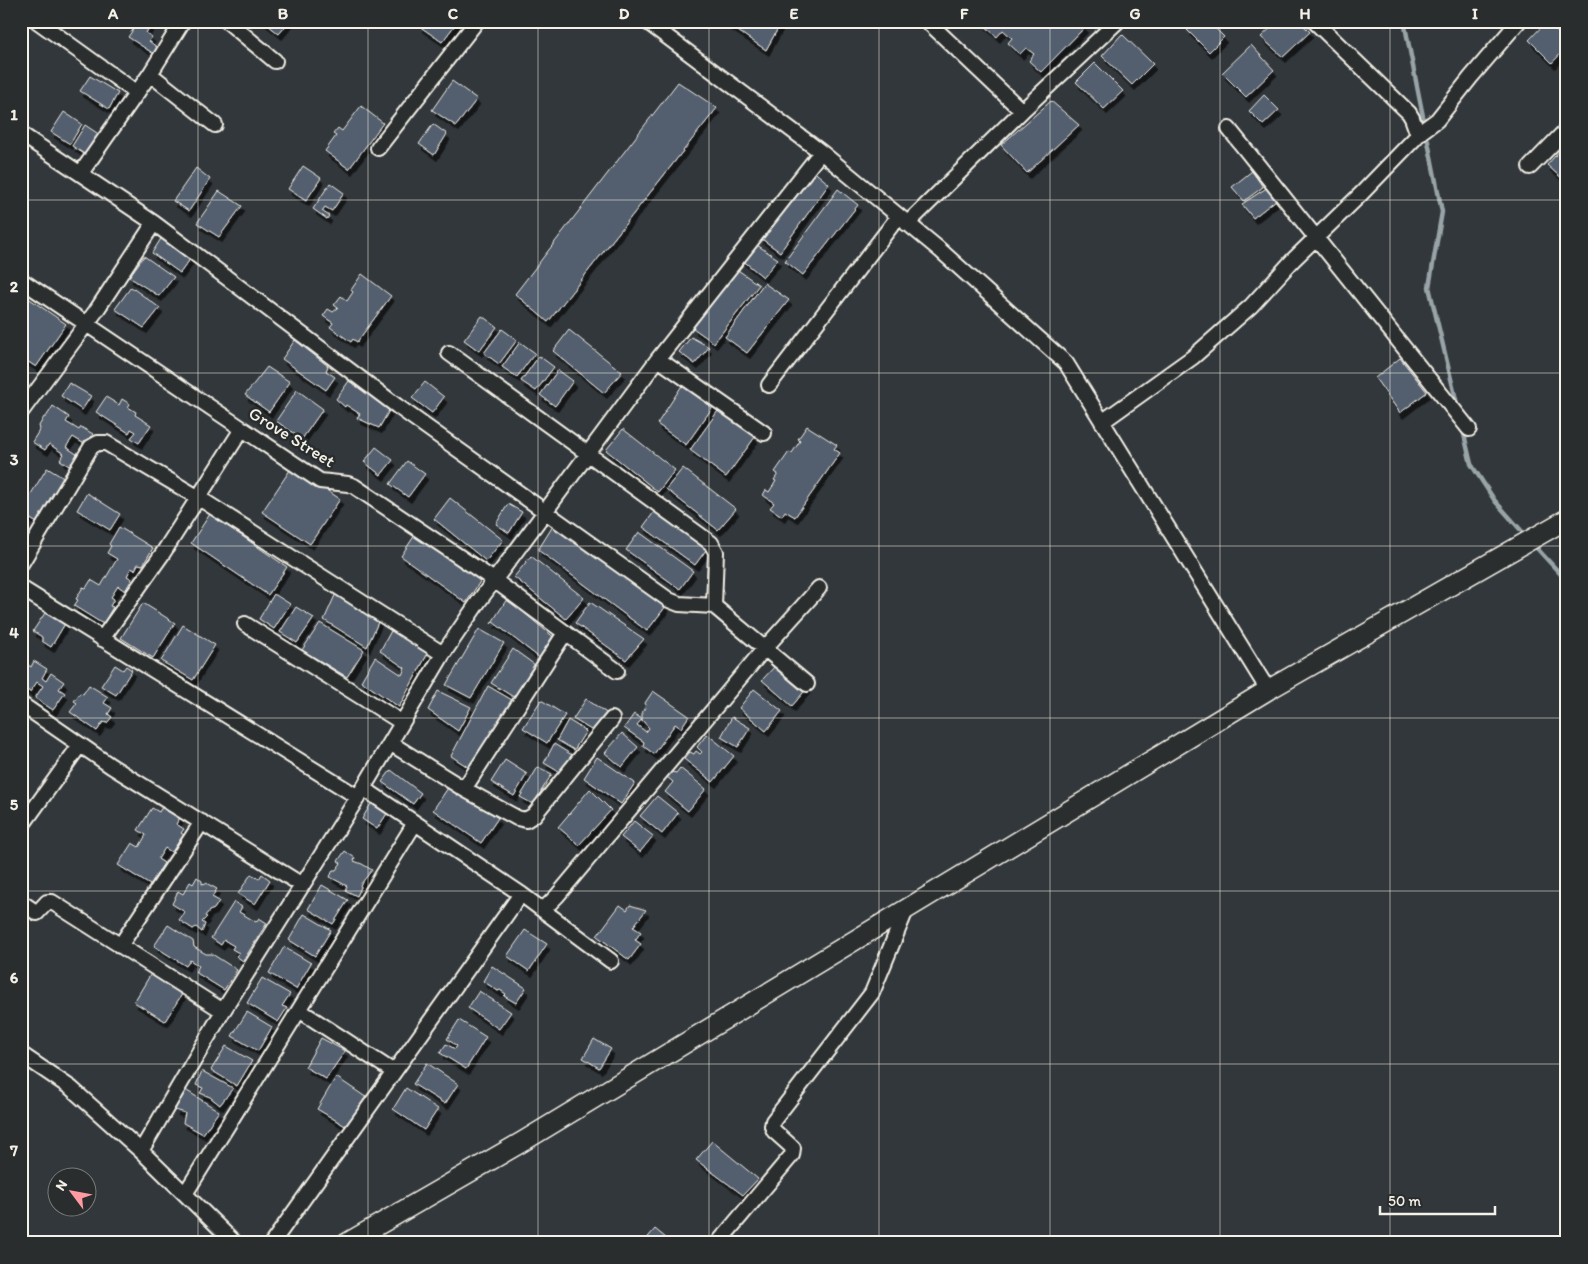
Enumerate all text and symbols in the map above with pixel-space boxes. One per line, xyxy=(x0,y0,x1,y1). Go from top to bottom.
text: A xyxy=(107,4,119,23)
text: B xyxy=(278,4,289,23)
text: C xyxy=(448,4,459,23)
text: D xyxy=(619,4,630,23)
text: E xyxy=(790,4,799,23)
text: F xyxy=(960,4,969,23)
text: G xyxy=(1129,4,1141,23)
text: H xyxy=(1299,4,1311,23)
text: I xyxy=(1472,4,1478,23)
text: 1 xyxy=(10,105,18,124)
text: 2 xyxy=(10,277,19,296)
street label: Grove Street xyxy=(245,402,339,472)
text: 3 xyxy=(10,450,19,469)
text: 4 xyxy=(9,623,19,642)
text: 5 xyxy=(10,795,19,814)
text: 6 xyxy=(10,968,19,987)
text: 7 xyxy=(9,1141,18,1160)
north arrow xyxy=(48,1166,98,1216)
text: N xyxy=(52,1177,71,1194)
scale bar xyxy=(1380,1184,1496,1216)
text: 50 m xyxy=(1388,1192,1421,1210)

